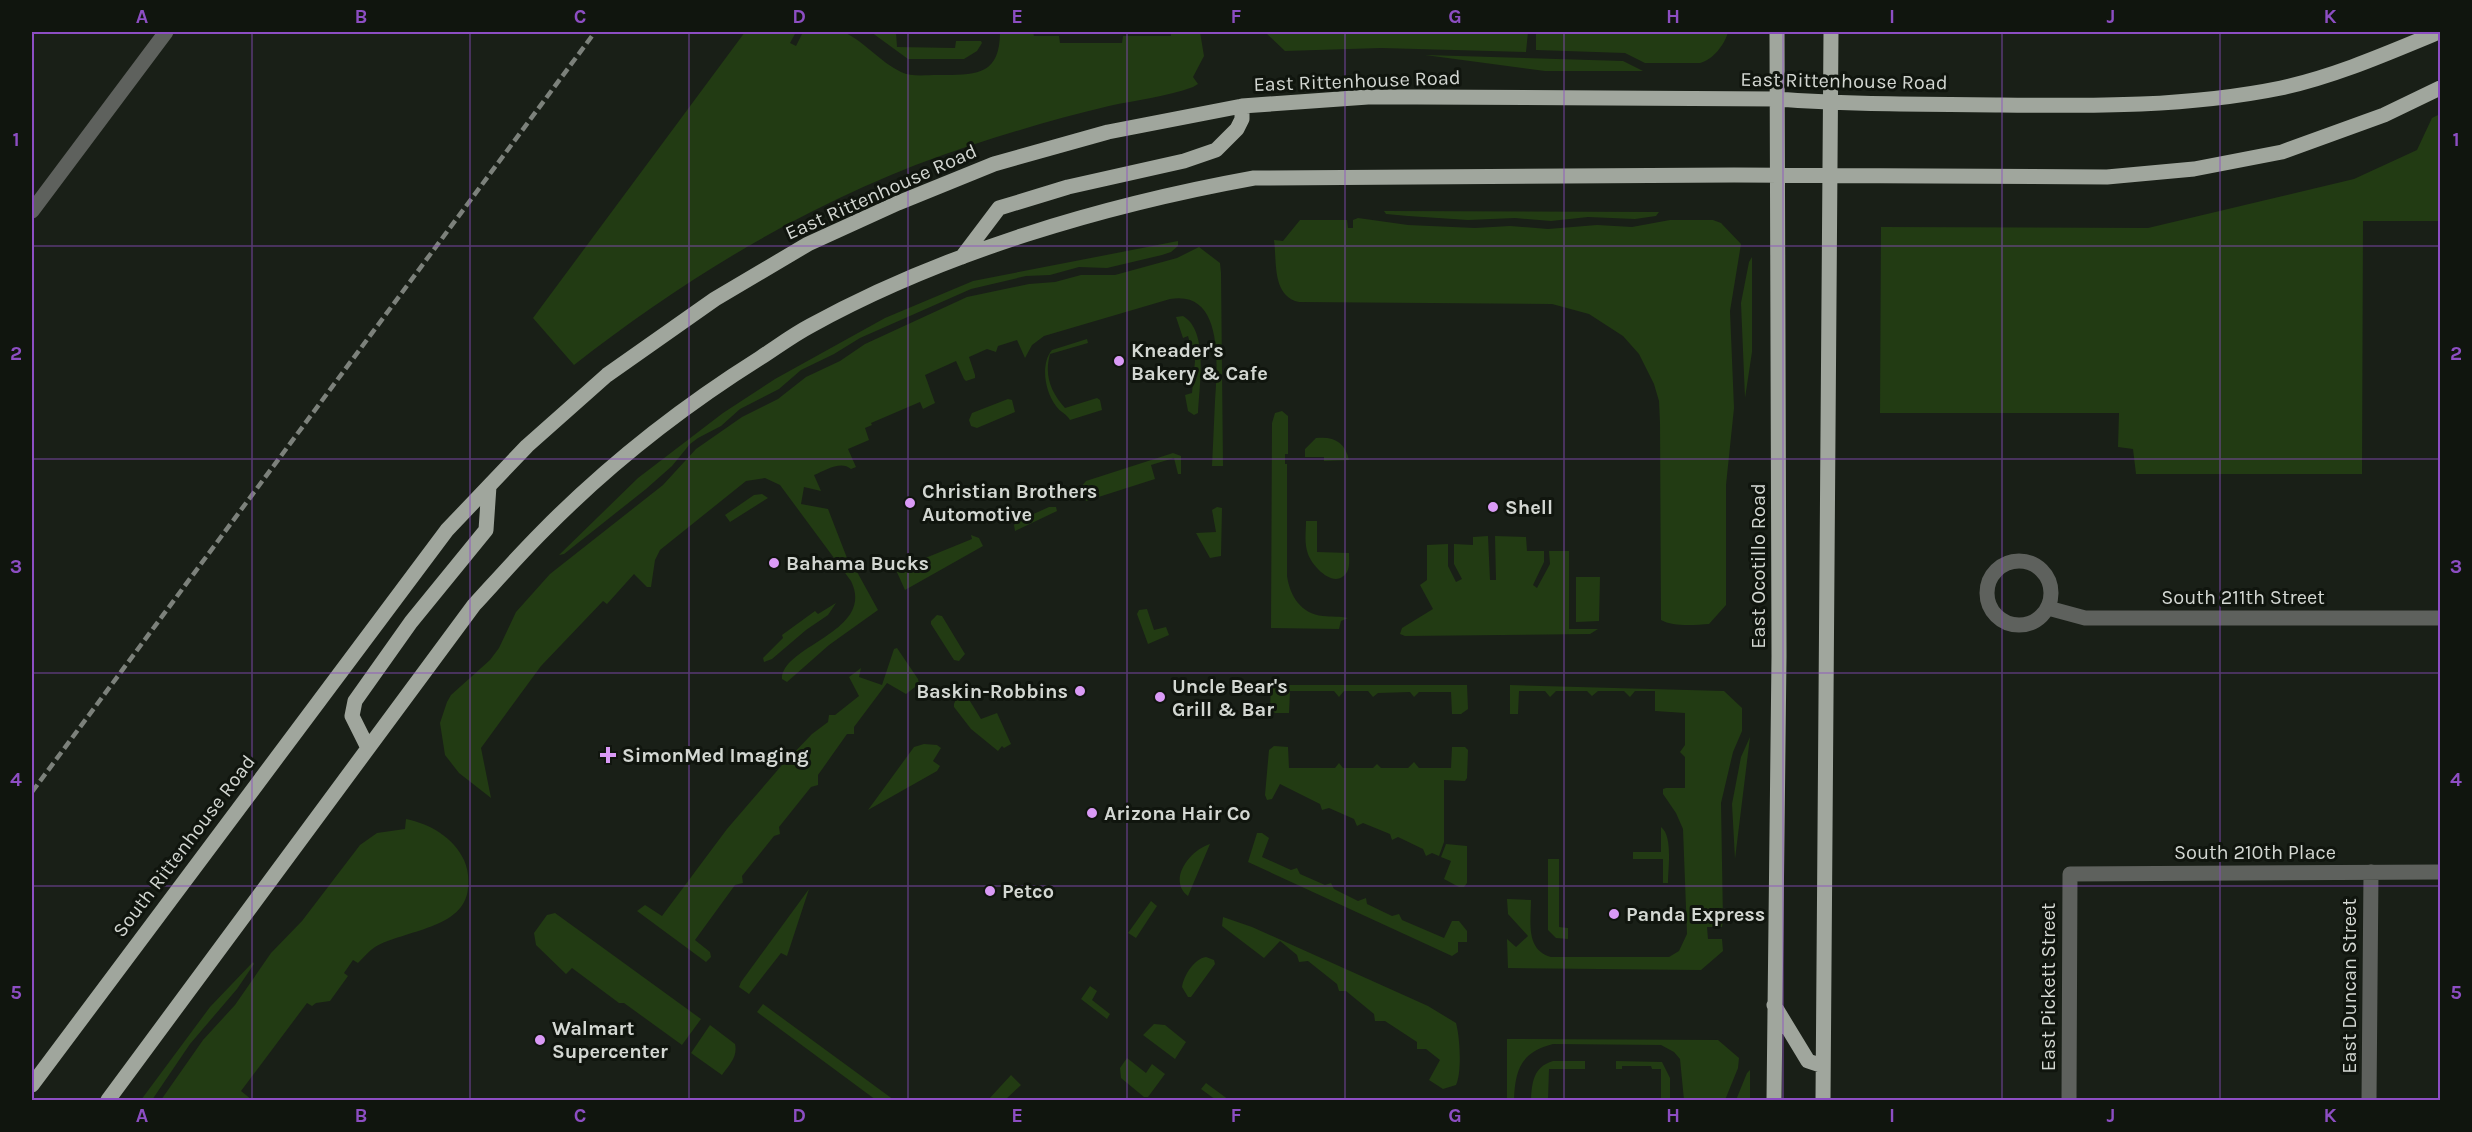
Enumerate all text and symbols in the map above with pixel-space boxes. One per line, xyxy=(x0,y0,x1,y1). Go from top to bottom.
text: A xyxy=(136,5,149,28)
text: B xyxy=(355,5,367,28)
text: C xyxy=(574,5,586,28)
text: D xyxy=(792,5,806,28)
text: E xyxy=(1011,5,1023,28)
text: F xyxy=(1231,5,1242,28)
text: G xyxy=(1448,5,1462,28)
text: H xyxy=(1666,5,1680,28)
text: I xyxy=(1889,5,1895,28)
text: J xyxy=(2107,5,2115,28)
text: K xyxy=(2323,5,2337,28)
street label: East Rittenhouse Road xyxy=(1253,66,1461,96)
street label: East Rittenhouse Road xyxy=(1740,68,1948,94)
text: 1 xyxy=(12,128,20,151)
text: 1 xyxy=(2452,128,2460,151)
street label: East Rittenhouse Road xyxy=(782,139,980,245)
place label: Kneader's Bakery & Cafe xyxy=(1131,339,1268,385)
text: 2 xyxy=(10,342,22,365)
text: 2 xyxy=(2450,342,2462,365)
marker: Kneader's Bakery & Cafe xyxy=(1112,354,1126,368)
place label: Christian Brothers Automotive xyxy=(922,480,1097,526)
street label: East Ocotillo Road xyxy=(1747,483,1770,649)
marker: Christian Brothers Automotive xyxy=(903,496,917,510)
place label: Shell xyxy=(1505,496,1553,519)
marker: Shell xyxy=(1486,500,1500,514)
place label: Bahama Bucks xyxy=(786,552,929,575)
text: 3 xyxy=(10,555,22,578)
text: 3 xyxy=(2450,555,2462,578)
marker: Bahama Bucks xyxy=(767,556,781,570)
street label: South 211th Street xyxy=(2161,586,2325,609)
place label: Uncle Bear's Grill & Bar xyxy=(1172,675,1288,721)
place label: Baskin-Robbins xyxy=(916,680,1068,703)
marker: Baskin-Robbins xyxy=(1073,684,1087,698)
marker: Uncle Bear's Grill & Bar xyxy=(1153,690,1167,704)
place label: SimonMed Imaging xyxy=(622,744,809,767)
marker: SimonMed Imaging xyxy=(599,746,617,764)
street label: South Rittenhouse Road xyxy=(108,751,260,941)
text: 4 xyxy=(10,768,22,791)
text: 4 xyxy=(2450,768,2462,791)
place label: Arizona Hair Co xyxy=(1104,802,1251,825)
marker: Arizona Hair Co xyxy=(1085,806,1099,820)
street label: South 210th Place xyxy=(2174,841,2336,864)
place label: Petco xyxy=(1002,880,1054,903)
marker: Petco xyxy=(983,884,997,898)
street label: East Duncan Street xyxy=(2338,898,2361,1074)
street label: East Pickett Street xyxy=(2037,902,2060,1071)
place label: Panda Express xyxy=(1626,903,1765,926)
marker: Panda Express xyxy=(1607,907,1621,921)
text: 5 xyxy=(10,981,22,1004)
text: 5 xyxy=(2450,981,2462,1004)
place label: Walmart Supercenter xyxy=(552,1017,668,1063)
marker: Walmart Supercenter xyxy=(533,1033,547,1047)
text: A xyxy=(136,1104,149,1127)
text: B xyxy=(355,1104,367,1127)
text: C xyxy=(574,1104,586,1127)
text: D xyxy=(792,1104,806,1127)
text: E xyxy=(1011,1104,1023,1127)
text: F xyxy=(1231,1104,1242,1127)
text: G xyxy=(1448,1104,1462,1127)
text: H xyxy=(1666,1104,1680,1127)
text: I xyxy=(1889,1104,1895,1127)
text: J xyxy=(2107,1104,2115,1127)
text: K xyxy=(2323,1104,2337,1127)

